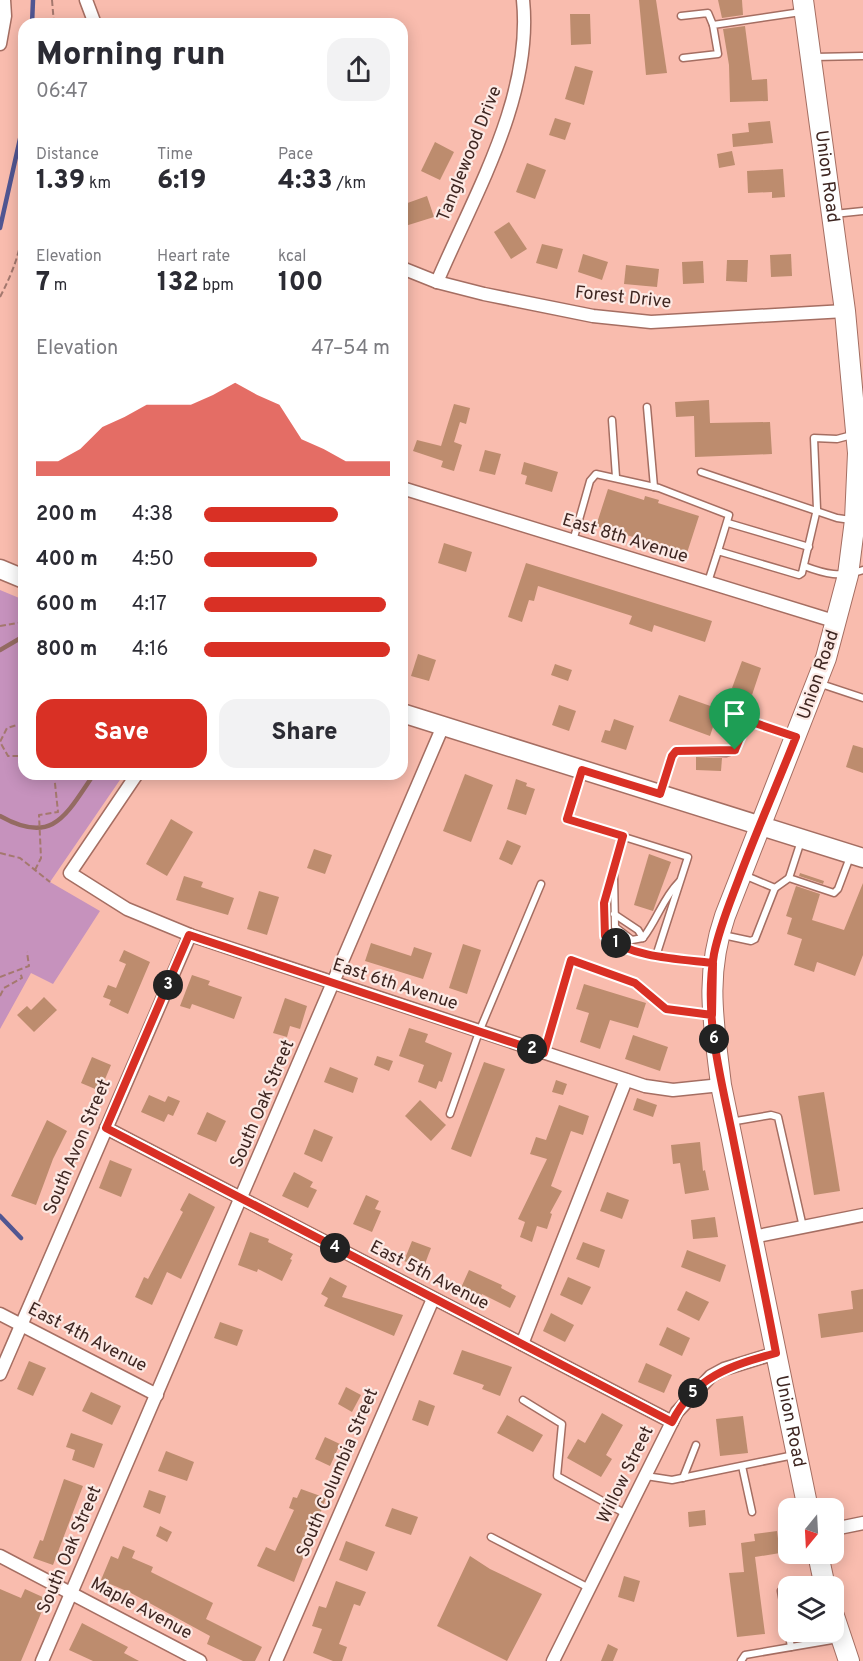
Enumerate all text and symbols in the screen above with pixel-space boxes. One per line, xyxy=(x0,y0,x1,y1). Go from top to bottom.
text: Morning run xyxy=(36,35,226,77)
button: share xyxy=(327,38,390,101)
text: 06:47 xyxy=(36,79,88,105)
street label: Tanglewood Drive xyxy=(432,83,508,225)
street label: Union Road xyxy=(809,129,844,224)
text: Distance xyxy=(36,145,99,165)
text: Time xyxy=(157,145,193,165)
text: Pace xyxy=(278,145,313,165)
text: 1.39 xyxy=(36,165,85,198)
text: 6:19 xyxy=(157,165,206,198)
text: 4:33 xyxy=(278,165,333,198)
text: km xyxy=(85,174,111,194)
text: /km xyxy=(333,174,366,194)
text: Elevation xyxy=(36,247,102,267)
text: Heart rate xyxy=(157,247,230,267)
text: kcal xyxy=(278,247,306,267)
text: 7 xyxy=(36,267,50,300)
text: 132 xyxy=(157,267,199,300)
text: 100 xyxy=(278,267,323,300)
text: m xyxy=(50,276,67,296)
text: bpm xyxy=(199,276,234,296)
street label: Forest Drive xyxy=(574,282,672,314)
text: Elevation xyxy=(36,336,118,362)
text: 47–54 m xyxy=(311,336,390,362)
text: 200 m xyxy=(36,502,97,528)
text: 4:38 xyxy=(132,502,173,528)
street label: East 8th Avenue xyxy=(559,509,691,569)
text: 400 m xyxy=(36,547,98,573)
text: 4:50 xyxy=(132,547,174,573)
text: 600 m xyxy=(36,592,97,618)
text: 4:17 xyxy=(132,592,167,618)
street label: Union Road xyxy=(793,627,845,723)
text: 800 m xyxy=(36,637,97,663)
text: 4:16 xyxy=(132,637,168,663)
pin xyxy=(709,688,760,750)
icon: arrive xyxy=(718,697,751,730)
button: Save xyxy=(36,699,207,768)
button: Share xyxy=(219,699,390,768)
pin: 1 xyxy=(601,928,631,958)
text: 1 xyxy=(613,933,619,953)
street label: East 6th Avenue xyxy=(329,954,461,1016)
pin: 3 xyxy=(153,970,183,1000)
text: 3 xyxy=(163,975,173,995)
pin: 6 xyxy=(699,1024,729,1054)
text: 6 xyxy=(709,1029,719,1049)
pin: 2 xyxy=(517,1034,547,1064)
street label: South Oak Street xyxy=(226,1036,300,1172)
text: 2 xyxy=(527,1039,537,1059)
street label: South Avon Street xyxy=(39,1076,117,1218)
pin: 4 xyxy=(320,1233,350,1263)
street label: East 5th Avenue xyxy=(365,1236,493,1316)
text: 4 xyxy=(330,1238,340,1258)
street label: East 4th Avenue xyxy=(23,1298,151,1378)
street label: Union Road xyxy=(769,1373,811,1469)
pin: 5 xyxy=(678,1378,708,1408)
text: 5 xyxy=(688,1383,698,1403)
street label: South Columbia Street xyxy=(292,1385,384,1561)
street label: Willow Street xyxy=(593,1422,659,1528)
street label: South Oak Street xyxy=(33,1482,107,1618)
north arrow xyxy=(778,1498,844,1564)
map controls xyxy=(778,1498,844,1642)
street label: Maple Avenue xyxy=(86,1573,196,1645)
button: layers xyxy=(778,1576,844,1642)

